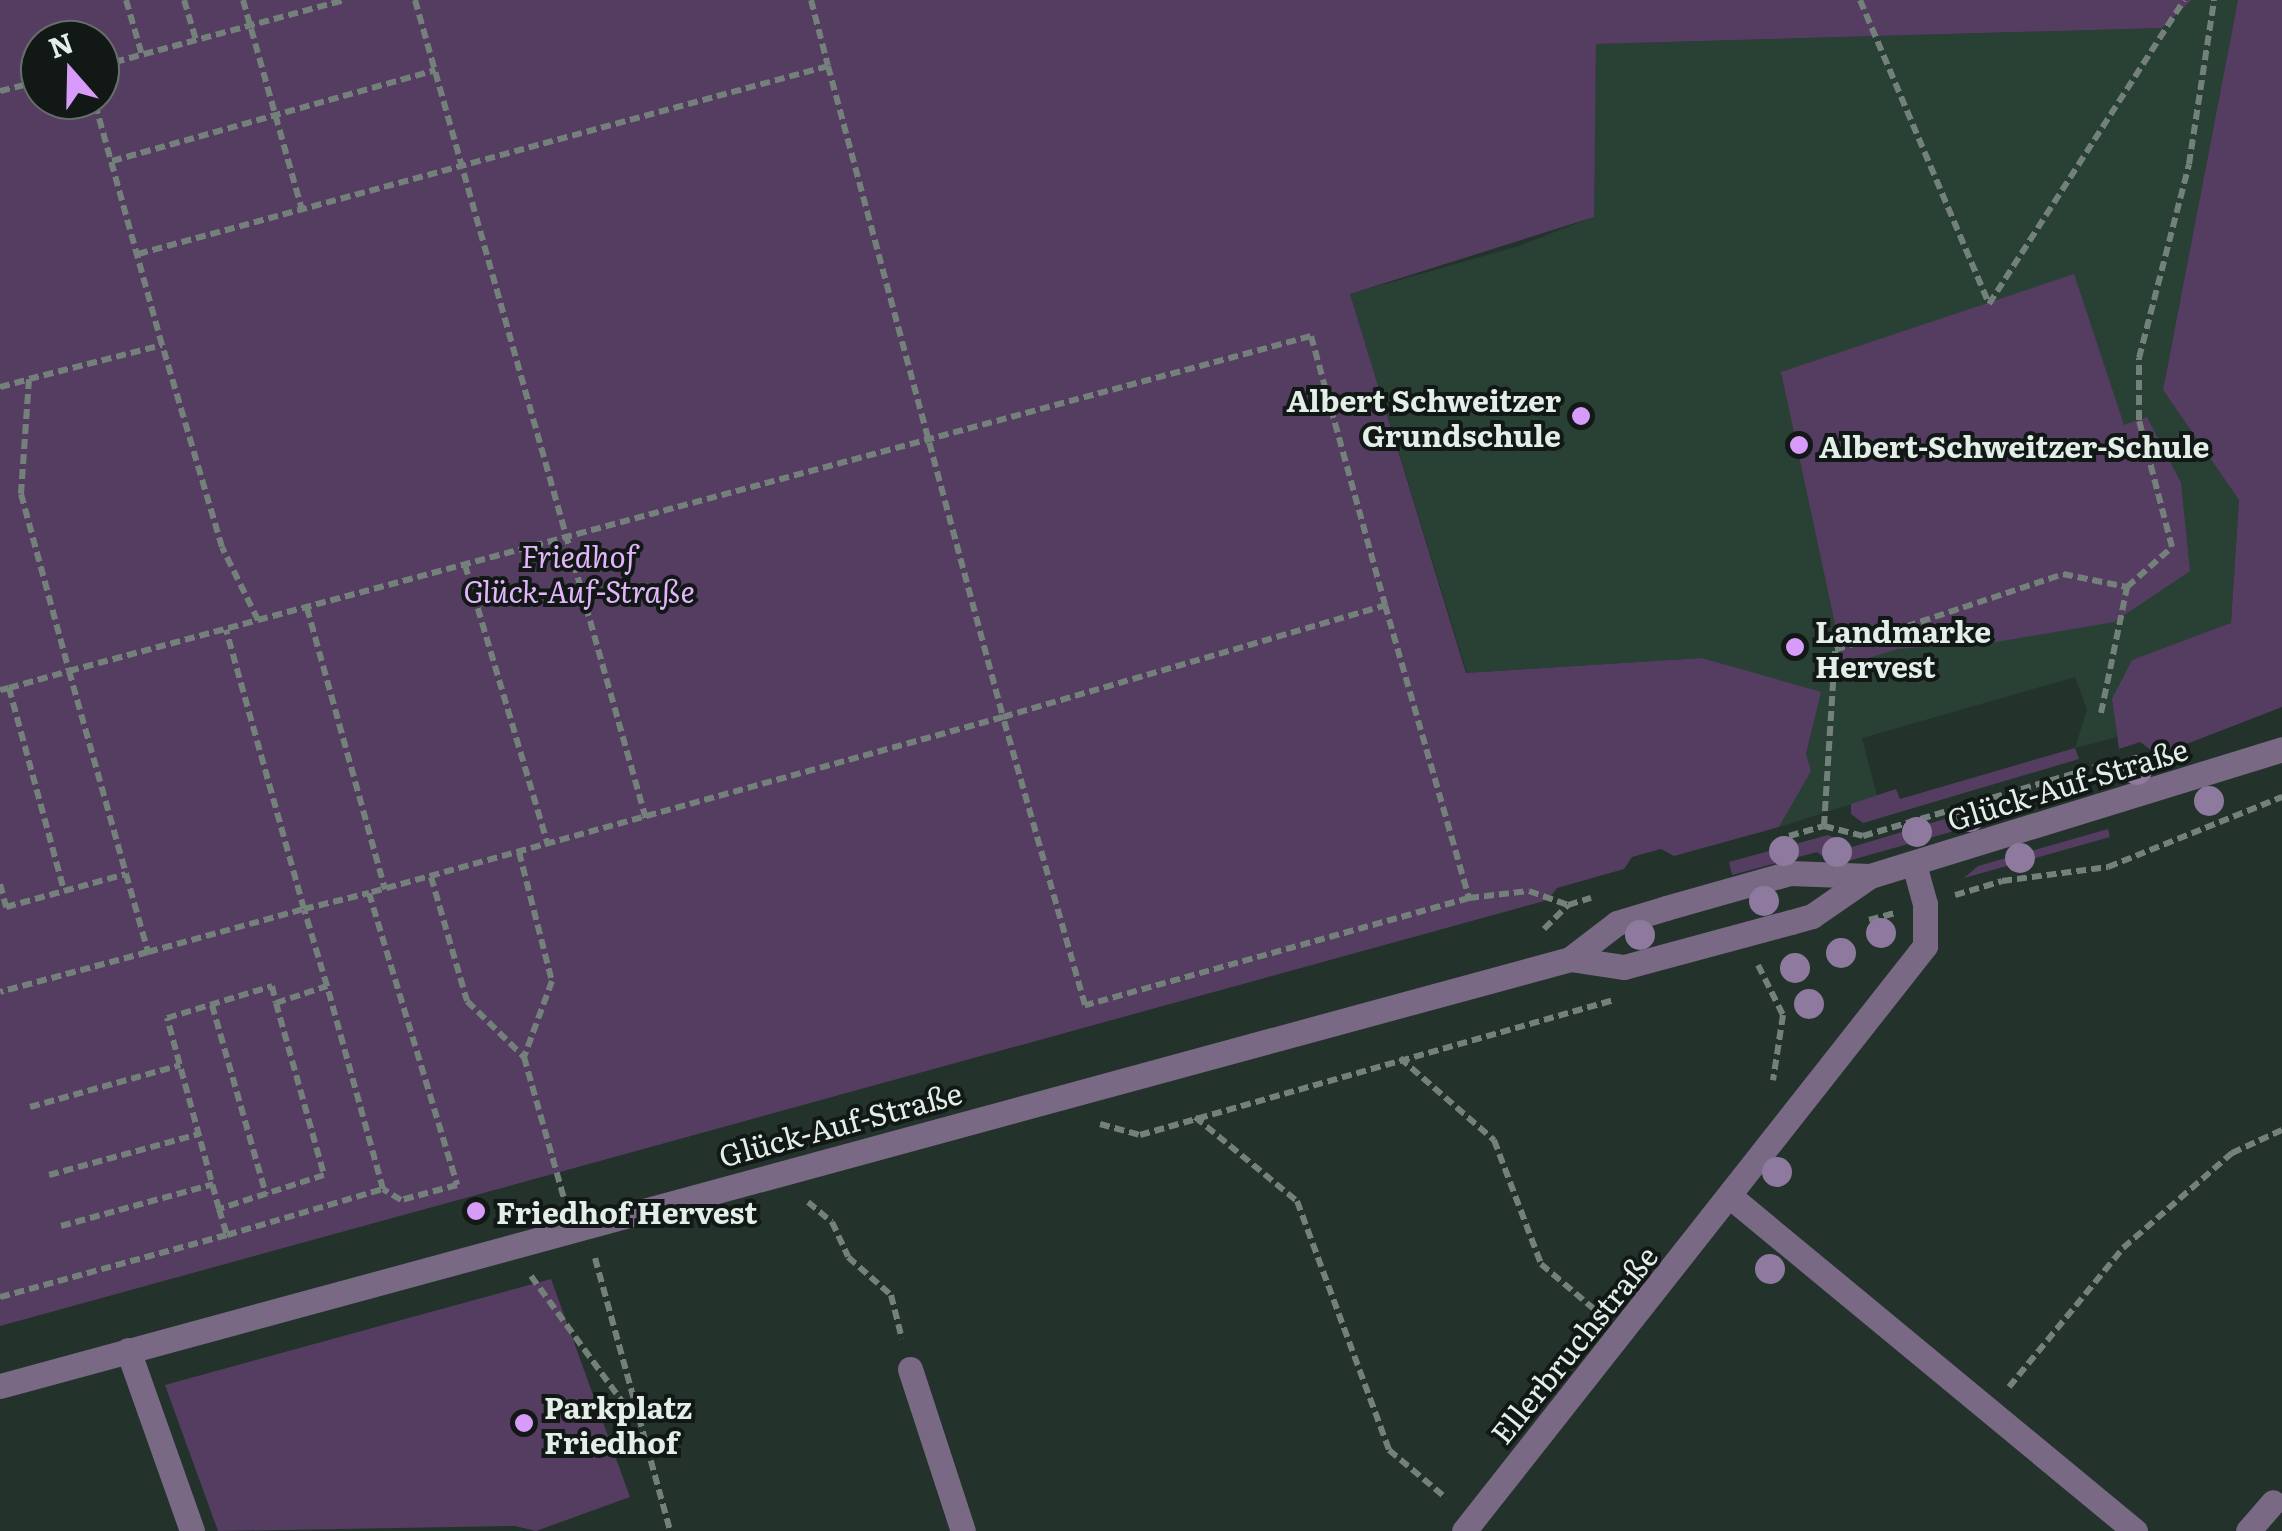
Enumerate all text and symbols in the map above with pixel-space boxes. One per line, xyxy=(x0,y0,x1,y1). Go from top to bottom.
north arrow xyxy=(20,20,120,120)
text: N xyxy=(42,20,79,67)
place label: Albert Schweitzer Grundschule xyxy=(1286,381,1561,452)
marker: Albert Schweitzer Grundschule xyxy=(1570,405,1592,427)
place label: Albert-Schweitzer-Schule xyxy=(1819,427,2210,463)
marker: Albert-Schweitzer-Schule xyxy=(1788,434,1810,456)
park label: Friedhof Glück-Auf-Straße xyxy=(463,537,695,608)
place label: Landmarke Hervest xyxy=(1815,612,1991,682)
marker: Landmarke Hervest xyxy=(1784,636,1806,658)
street label: Glück-Auf-Straße xyxy=(1942,729,2192,837)
street label: Glück-Auf-Straße xyxy=(715,1073,965,1173)
place label: Friedhof Hervest xyxy=(496,1193,757,1229)
marker: Friedhof Hervest xyxy=(465,1200,487,1222)
street label: Ellerbruchstraße xyxy=(1482,1238,1664,1450)
place label: Parkplatz Friedhof xyxy=(544,1388,692,1458)
marker: Parkplatz Friedhof xyxy=(513,1412,535,1434)

